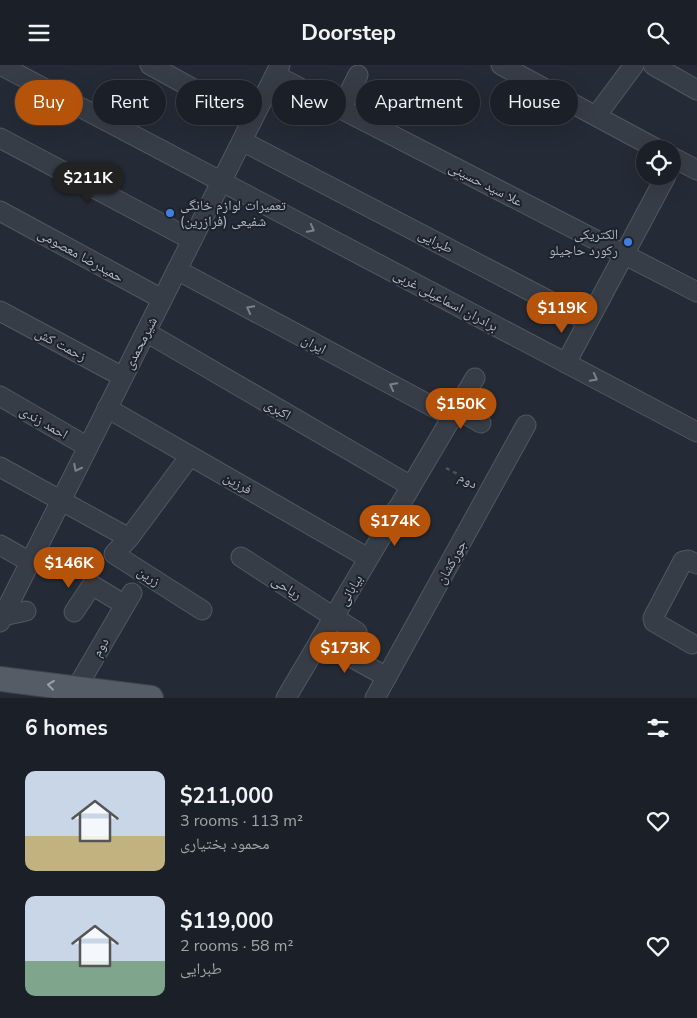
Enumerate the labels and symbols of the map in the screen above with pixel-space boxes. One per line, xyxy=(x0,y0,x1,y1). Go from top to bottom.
street label: علا سید حسینی xyxy=(446,158,526,211)
pin: $211K xyxy=(53,161,123,204)
place label: تعمیرات لوازم خانگی شفیعی (فرازرین) xyxy=(180,196,286,231)
marker: تعمیرات لوازم خانگی شفیعی (فرازرین) xyxy=(164,207,176,219)
one-way arrow xyxy=(306,223,315,233)
street label: حمیدرضا معصومی xyxy=(34,224,127,287)
street label: طبرایی xyxy=(415,225,456,258)
place label: الکتریکی رکورد حاجیلو xyxy=(549,225,618,260)
marker: الکتریکی رکورد حاجیلو xyxy=(622,236,634,248)
street label: برادران اسماعیلی غربی xyxy=(390,265,502,336)
pin: $119K xyxy=(527,291,597,334)
one-way arrow xyxy=(246,305,255,315)
street label: شیرمحمدی xyxy=(119,314,162,373)
street label: زحمت کش xyxy=(32,323,90,366)
street label: ایران xyxy=(298,330,329,359)
one-way arrow xyxy=(589,372,598,382)
one-way arrow xyxy=(389,382,398,392)
pin: $150K xyxy=(426,387,496,430)
street label: اکبری xyxy=(261,394,294,425)
street label: احمد زندی xyxy=(16,401,71,444)
one-way arrow xyxy=(73,463,83,472)
street label: دوم xyxy=(455,467,481,493)
street label: فرزین xyxy=(220,468,256,499)
pin: $174K xyxy=(360,505,430,547)
street label: جورکشان xyxy=(432,537,471,588)
pin: $146K xyxy=(34,547,104,589)
street label: زرین xyxy=(134,562,164,591)
street label: ریاحی xyxy=(268,571,305,604)
street label: بیابانی xyxy=(334,571,367,609)
pin: $173K xyxy=(310,631,380,674)
street label: دوم xyxy=(87,634,114,660)
one-way arrow xyxy=(47,681,55,691)

